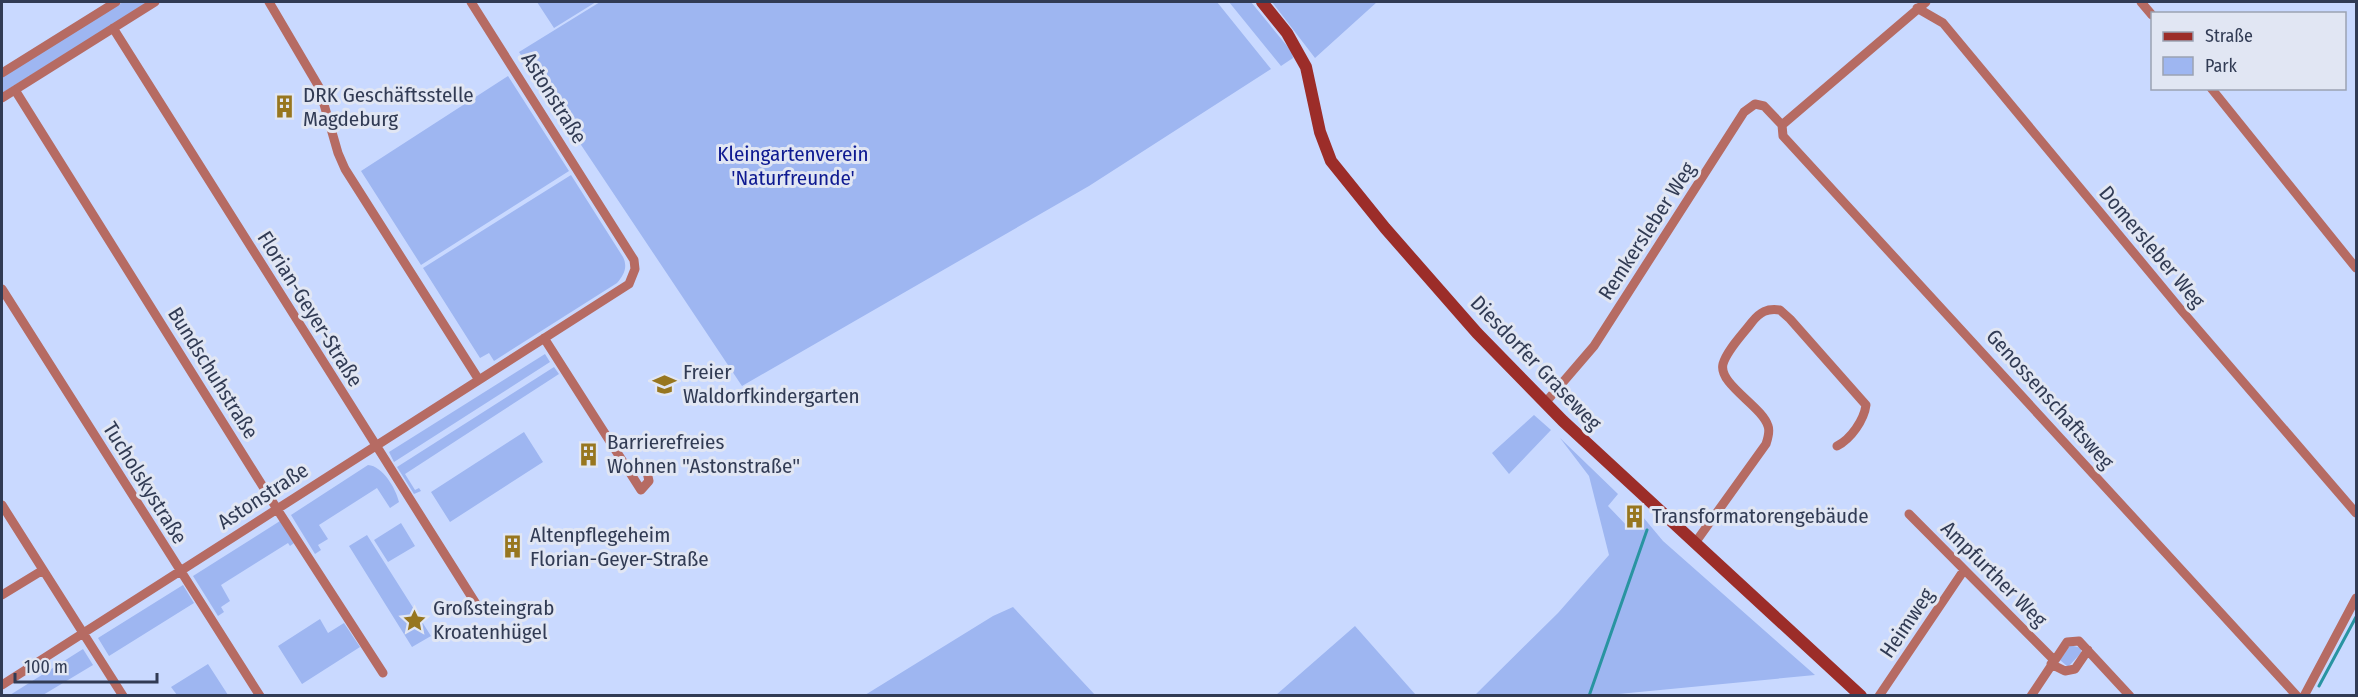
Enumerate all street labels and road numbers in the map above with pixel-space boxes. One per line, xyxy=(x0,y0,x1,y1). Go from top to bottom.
street label: Astonstraße xyxy=(516,47,592,149)
street label: Remkersleber Weg xyxy=(1593,157,1701,305)
street label: Domersleber Weg xyxy=(2093,181,2211,313)
street label: Florian-Geyer-Straße xyxy=(252,226,368,392)
street label: Diesdorfer Graseweg xyxy=(1465,290,1607,436)
street label: Bundschuhstraße xyxy=(162,302,264,444)
street label: Genossenschaftsweg xyxy=(1980,324,2120,474)
street label: Tucholskystraße xyxy=(97,417,193,549)
street label: Astonstraße xyxy=(213,457,313,535)
street label: Ampfurther Weg xyxy=(1936,516,2053,633)
street label: Heimweg xyxy=(1874,583,1940,663)

